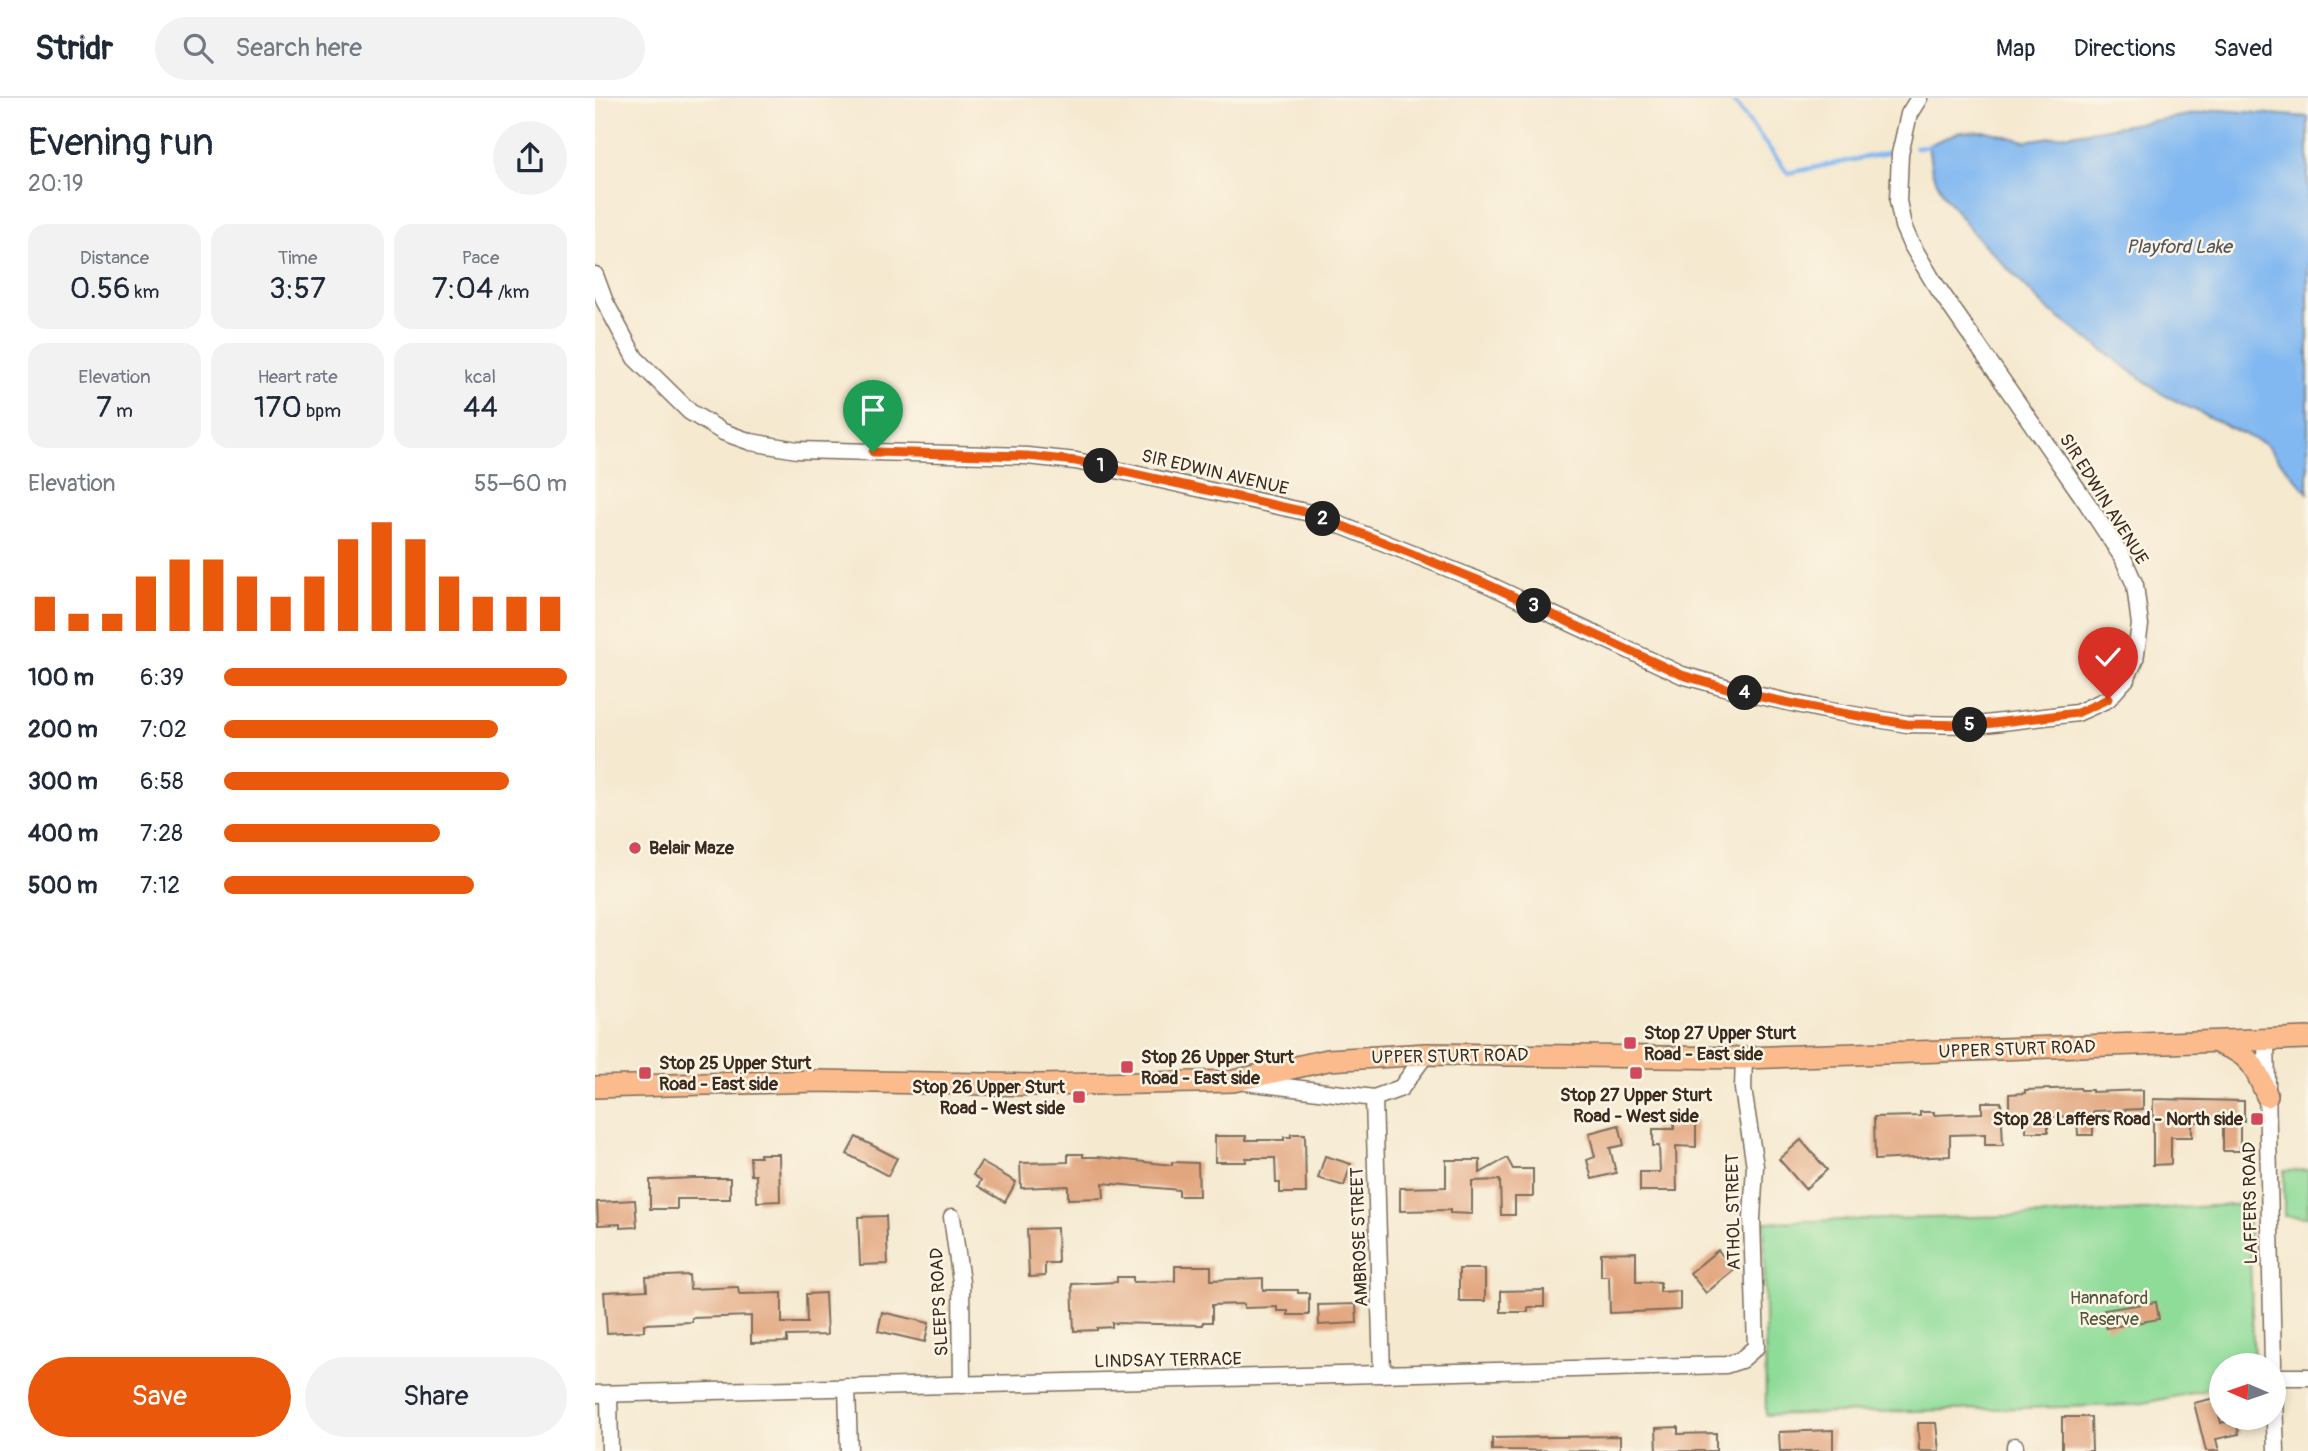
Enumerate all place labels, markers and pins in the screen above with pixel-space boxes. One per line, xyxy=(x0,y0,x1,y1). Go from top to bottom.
pin xyxy=(843,380,903,452)
pin: 1 xyxy=(1084,448,1119,484)
pin: 2 xyxy=(1305,502,1341,536)
pin: 3 xyxy=(1517,588,1551,624)
pin xyxy=(2078,627,2138,699)
pin: 4 xyxy=(1727,676,1763,710)
pin: 5 xyxy=(1953,708,1987,742)
place label: Belair Maze xyxy=(649,837,735,860)
marker: Belair Maze xyxy=(627,840,643,856)
place label: Stop 27 Upper Sturt Road - East side xyxy=(1644,1022,1797,1066)
marker: Stop 27 Upper Sturt Road - East side xyxy=(1622,1035,1638,1051)
place label: Stop 26 Upper Sturt Road - East side xyxy=(1141,1046,1295,1090)
place label: Stop 25 Upper Sturt Road - East side xyxy=(659,1052,812,1096)
marker: Stop 26 Upper Sturt Road - East side xyxy=(1119,1059,1135,1075)
marker: Stop 25 Upper Sturt Road - East side xyxy=(637,1065,653,1081)
marker: Stop 27 Upper Sturt Road - West side xyxy=(1628,1065,1644,1081)
place label: Stop 26 Upper Sturt Road - West side xyxy=(912,1076,1066,1120)
place label: Stop 27 Upper Sturt Road - West side xyxy=(1560,1084,1713,1128)
marker: Stop 26 Upper Sturt Road - West side xyxy=(1071,1089,1087,1105)
place label: Stop 28 Laffers Road - North side xyxy=(1993,1108,2244,1131)
marker: Stop 28 Laffers Road - North side xyxy=(2249,1111,2265,1127)

